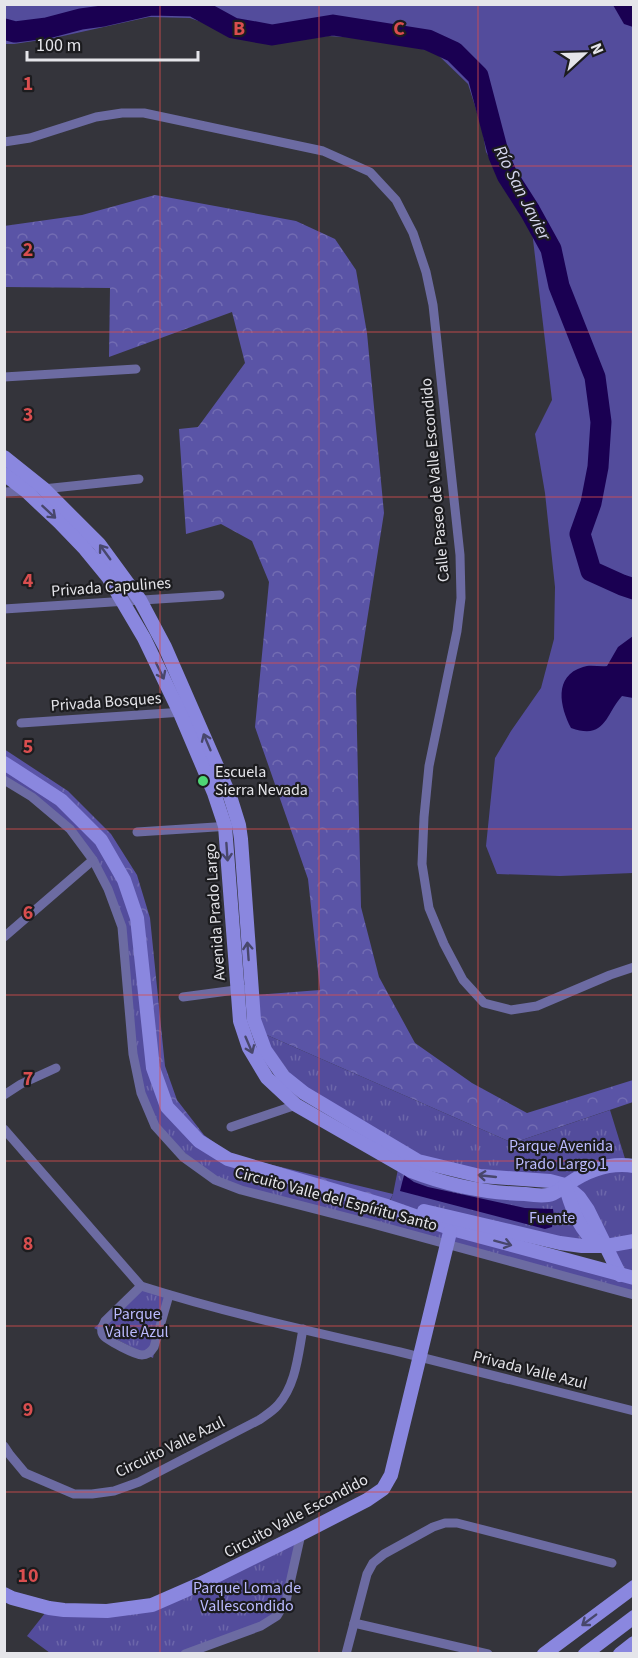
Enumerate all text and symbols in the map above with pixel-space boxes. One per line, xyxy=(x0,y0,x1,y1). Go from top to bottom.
text: B xyxy=(233,15,245,43)
text: C xyxy=(393,15,405,43)
scale bar xyxy=(27,24,198,62)
north arrow xyxy=(554,24,614,84)
text: 100 m xyxy=(36,33,81,58)
text: N xyxy=(585,40,609,58)
text: 1 xyxy=(23,70,33,98)
water label: Río San Javier xyxy=(487,141,557,246)
text: 2 xyxy=(23,236,33,264)
street label: Calle Paseo de Valle Escondido xyxy=(415,377,455,583)
text: 3 xyxy=(23,401,33,429)
one-way arrow xyxy=(41,505,56,519)
one-way arrow xyxy=(99,544,112,560)
text: 4 xyxy=(23,567,34,595)
street label: Privada Capulines xyxy=(50,572,172,602)
one-way arrow xyxy=(154,661,166,679)
street label: Privada Bosques xyxy=(50,687,162,717)
text: 5 xyxy=(23,733,33,761)
one-way arrow xyxy=(201,733,212,751)
place label: Escuela Sierra Nevada xyxy=(215,761,308,801)
marker: Escuela Sierra Nevada xyxy=(196,774,210,788)
one-way arrow xyxy=(221,842,232,862)
street label: Avenida Prado Largo xyxy=(199,843,231,981)
text: 6 xyxy=(23,899,33,927)
one-way arrow xyxy=(243,942,254,962)
one-way arrow xyxy=(244,1035,255,1054)
text: 7 xyxy=(23,1065,33,1093)
park label: Parque Avenida Prado Largo 1 xyxy=(509,1135,613,1175)
street label: Circuito Valle del Espíritu Santo xyxy=(232,1161,440,1237)
one-way arrow xyxy=(477,1170,497,1181)
park label: Fuente xyxy=(529,1207,575,1229)
text: 8 xyxy=(23,1230,33,1258)
one-way arrow xyxy=(493,1238,512,1249)
park label: Parque Valle Azul xyxy=(105,1303,169,1343)
street label: Privada Valle Azul xyxy=(470,1345,590,1395)
text: 9 xyxy=(23,1396,33,1424)
street label: Circuito Valle Azul xyxy=(112,1411,228,1483)
street label: Circuito Valle Escondido xyxy=(220,1469,372,1563)
text: 10 xyxy=(17,1562,39,1590)
park label: Parque Loma de Vallescondido xyxy=(193,1577,301,1617)
one-way arrow xyxy=(581,1614,597,1627)

